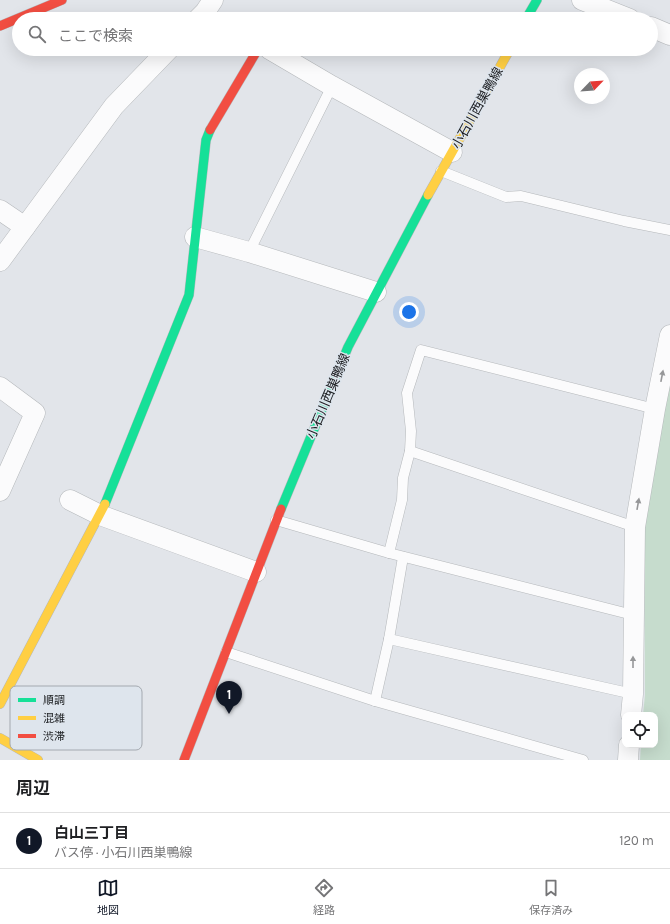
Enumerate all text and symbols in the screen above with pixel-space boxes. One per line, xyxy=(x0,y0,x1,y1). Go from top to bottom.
search box xyxy=(12,12,658,56)
icon: search xyxy=(26,23,48,45)
text: ここで検索 xyxy=(58,27,133,45)
street label: 小石川西巣鴨線 xyxy=(448,65,506,151)
north arrow xyxy=(574,68,610,104)
your location xyxy=(399,302,419,322)
street label: 小石川西巣鴨線 xyxy=(303,351,353,441)
one-way arrow xyxy=(659,370,665,383)
one-way arrow xyxy=(635,498,641,510)
one-way arrow xyxy=(630,655,636,668)
pin: 1 xyxy=(216,681,242,714)
legend xyxy=(10,686,142,750)
text: 順調 xyxy=(43,694,65,707)
text: 混雑 xyxy=(43,712,65,725)
map controls xyxy=(622,712,658,748)
button: locate xyxy=(622,712,658,748)
text: 渋滞 xyxy=(43,730,65,743)
text: 周辺 xyxy=(16,778,50,798)
text: 白山三丁目 xyxy=(54,824,129,842)
text: 1 xyxy=(27,833,31,848)
text: 120 m xyxy=(619,833,654,848)
text: バス停 · 小石川西巣鴨線 xyxy=(54,845,193,860)
tab: 地図 xyxy=(97,877,119,917)
tab: 経路 xyxy=(313,877,335,917)
tab: 保存済み xyxy=(529,877,573,917)

